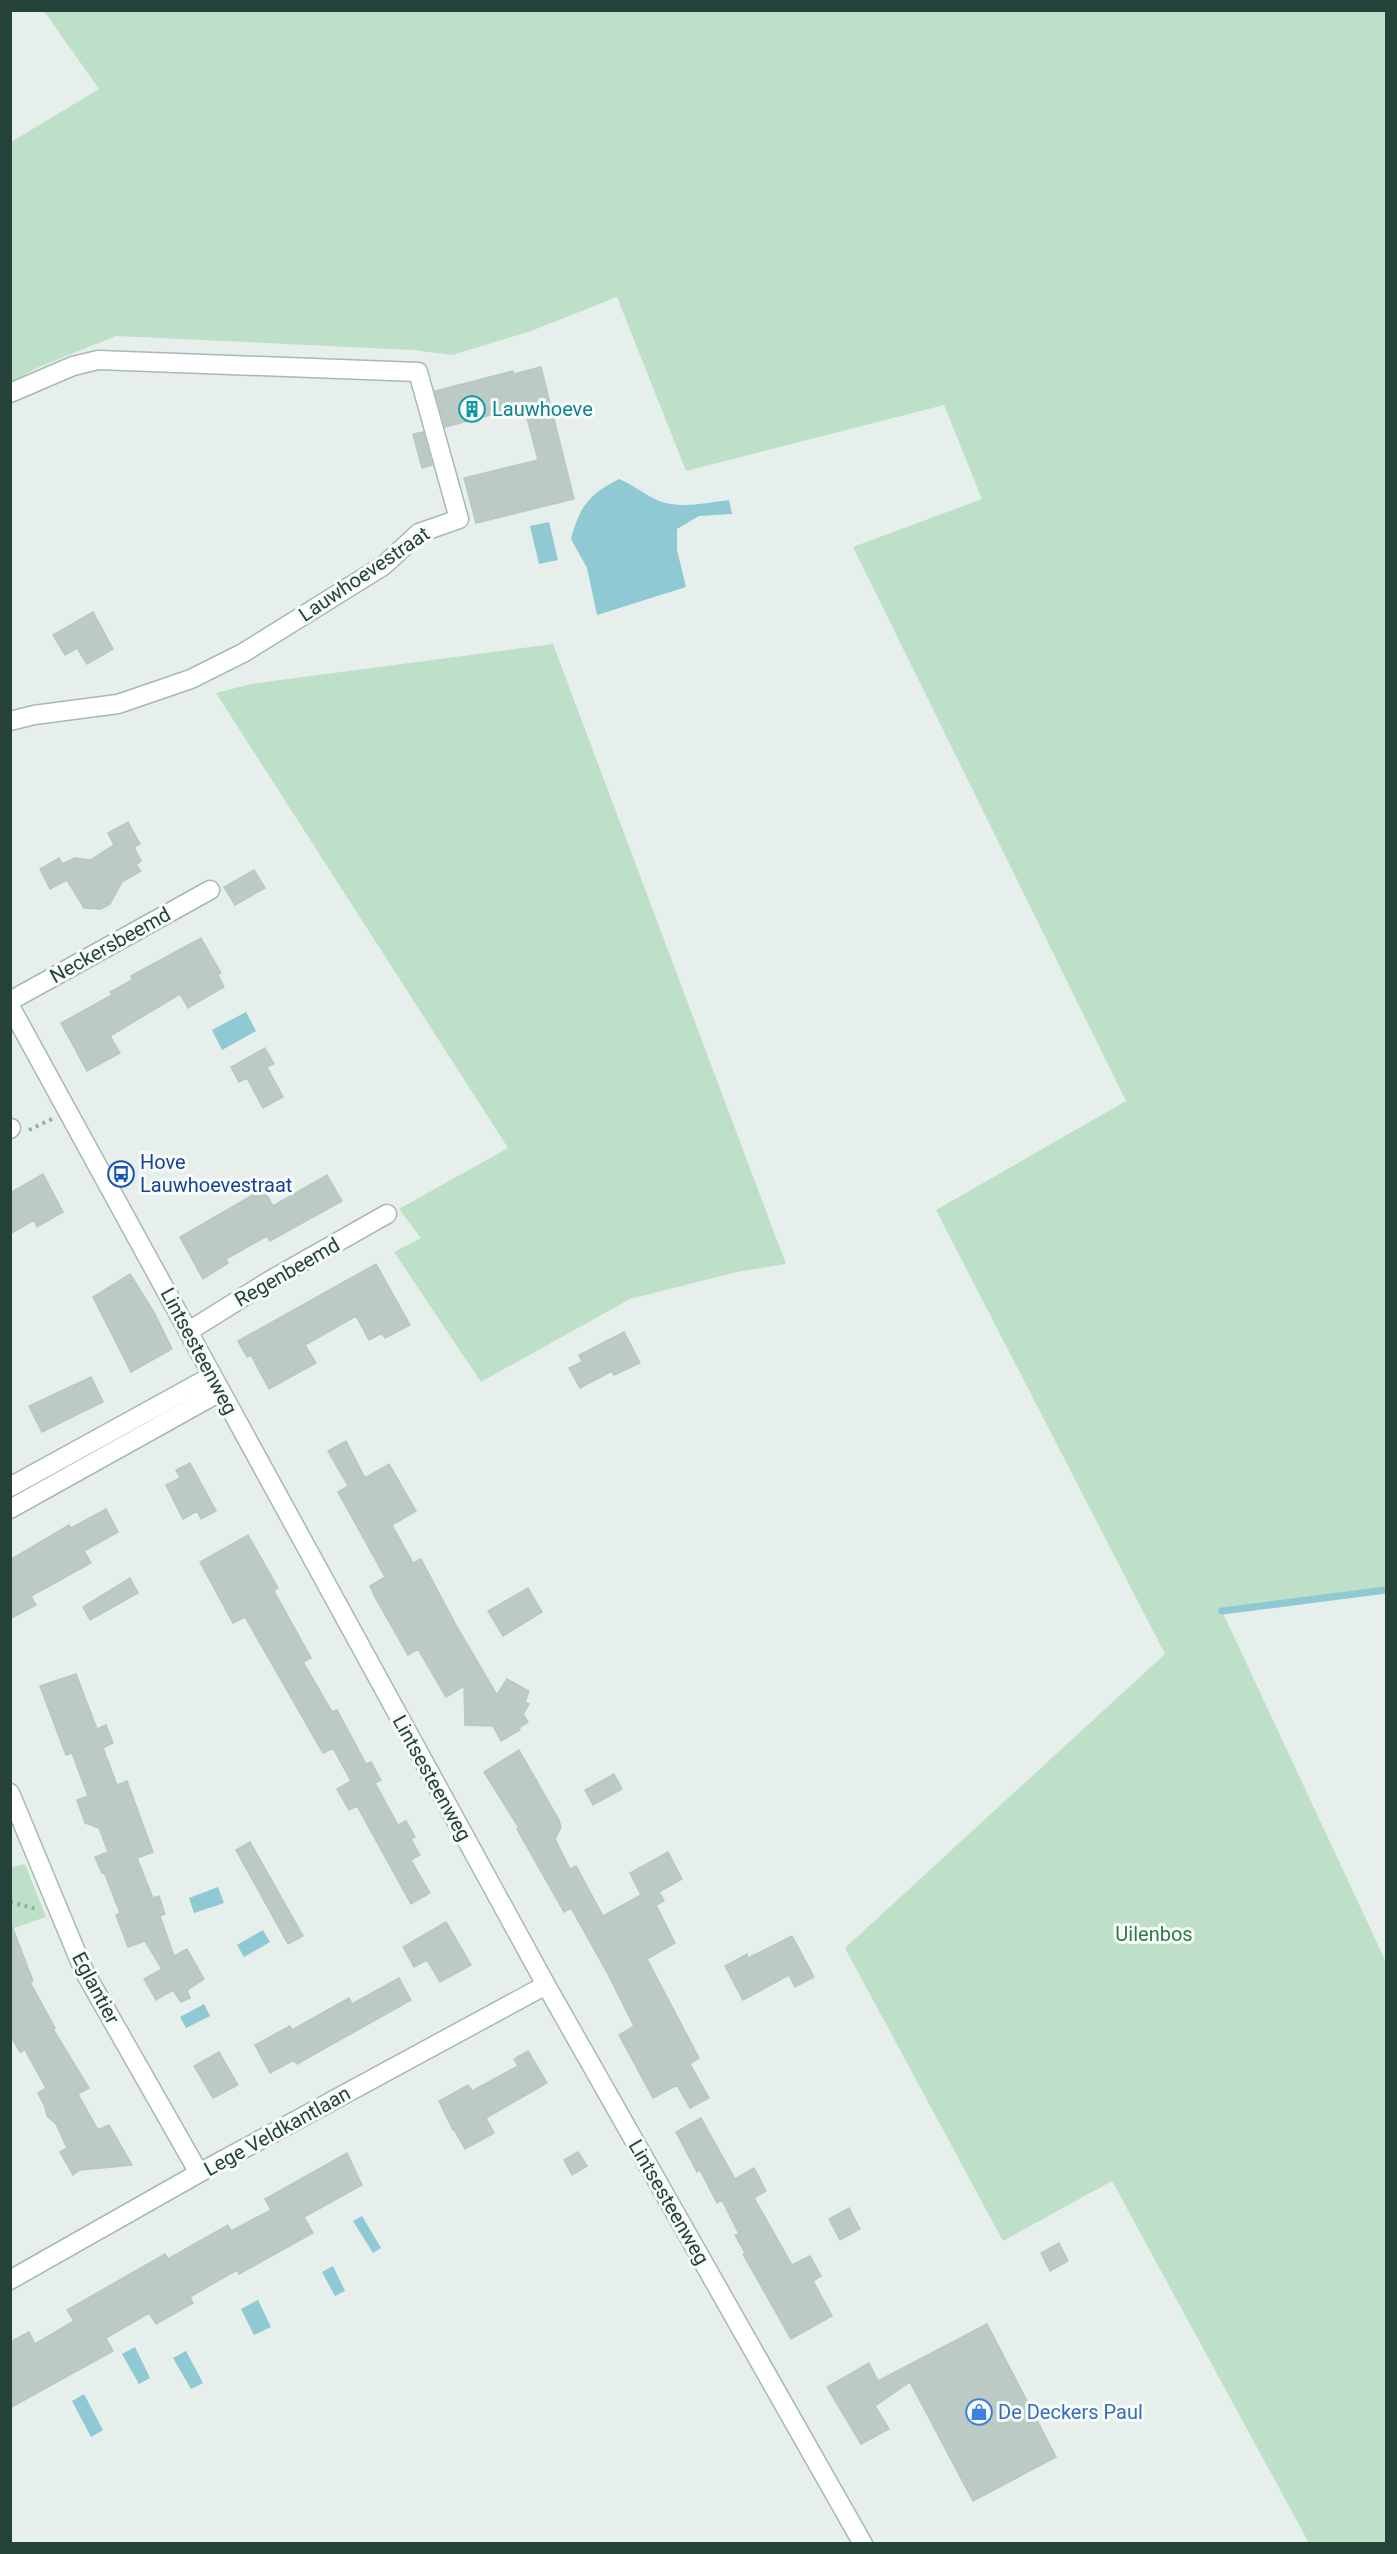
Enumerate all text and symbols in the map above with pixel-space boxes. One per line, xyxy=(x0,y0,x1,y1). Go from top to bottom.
building icon: Lauwhoeve xyxy=(457,394,487,424)
place label: Lauwhoeve xyxy=(492,397,593,421)
street label: Lauwhoevestraat xyxy=(294,521,434,627)
street label: Neckersbeemd xyxy=(45,902,175,988)
place label: Hove Lauwhoevestraat xyxy=(140,1150,292,1197)
bus stop icon: Hove Lauwhoevestraat xyxy=(106,1159,136,1189)
street label: Regenbeemd xyxy=(230,1232,344,1312)
street label: Lintsesteenweg xyxy=(156,1283,242,1419)
street label: Lintsesteenweg xyxy=(388,1711,476,1845)
park label: Uilenbos xyxy=(1115,1922,1193,1946)
street label: Eglantier xyxy=(67,1948,125,2028)
street label: Lege Veldkantlaan xyxy=(200,2081,354,2181)
street label: Lintsesteenweg xyxy=(624,2135,714,2269)
shop icon: De Deckers Paul xyxy=(964,2397,994,2427)
place label: De Deckers Paul xyxy=(998,2400,1143,2424)

